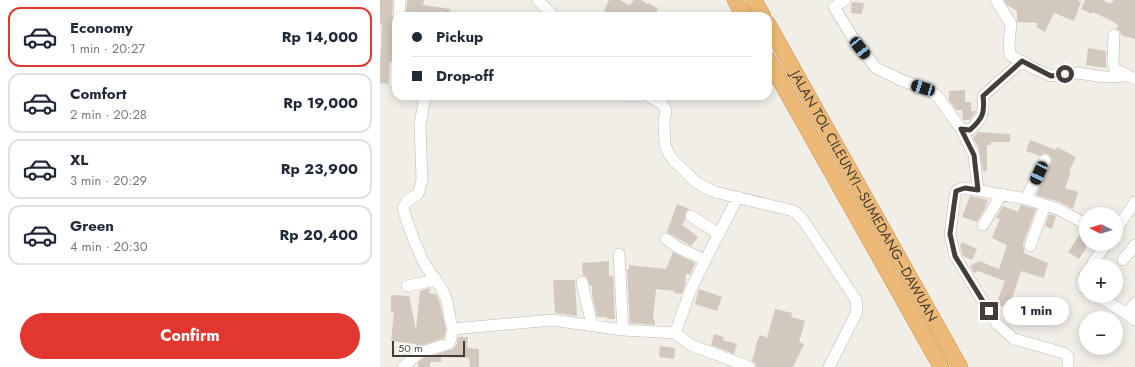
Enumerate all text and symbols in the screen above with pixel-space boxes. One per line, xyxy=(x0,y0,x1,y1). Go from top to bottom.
text: Economy xyxy=(70,17,133,39)
icon: car xyxy=(22,19,58,55)
text: Rp 14,000 xyxy=(282,26,358,48)
text: Pickup xyxy=(436,26,483,48)
car xyxy=(848,35,872,61)
text: 1 min · 20:27 xyxy=(70,39,145,58)
text: Drop-off xyxy=(436,65,494,87)
street label: JALAN TOL CILEUNYI–SUMEDANG–DAWUAN xyxy=(785,65,943,325)
route start xyxy=(1056,65,1074,83)
car xyxy=(910,79,936,97)
text: Comfort xyxy=(70,83,127,105)
icon: car xyxy=(22,85,58,121)
text: Rp 19,000 xyxy=(283,92,358,114)
text: 2 min · 20:28 xyxy=(70,105,147,124)
text: XL xyxy=(70,149,88,171)
icon: car xyxy=(22,151,58,187)
text: Rp 23,900 xyxy=(281,158,358,180)
car xyxy=(1028,160,1050,186)
text: 3 min · 20:29 xyxy=(70,171,147,190)
north arrow xyxy=(1079,207,1123,251)
map controls xyxy=(1079,207,1123,355)
text: Green xyxy=(70,215,114,237)
icon: car xyxy=(22,217,58,253)
text: Rp 20,400 xyxy=(280,224,358,246)
text: 4 min · 20:30 xyxy=(70,237,148,256)
button: + xyxy=(1079,259,1123,303)
callout: 1 min xyxy=(1003,297,1069,325)
text: 1 min xyxy=(1020,301,1052,320)
route end xyxy=(980,302,998,320)
button: − xyxy=(1079,311,1123,355)
button: Confirm xyxy=(20,313,360,359)
scale bar xyxy=(392,339,465,358)
text: 50 m xyxy=(398,340,423,356)

